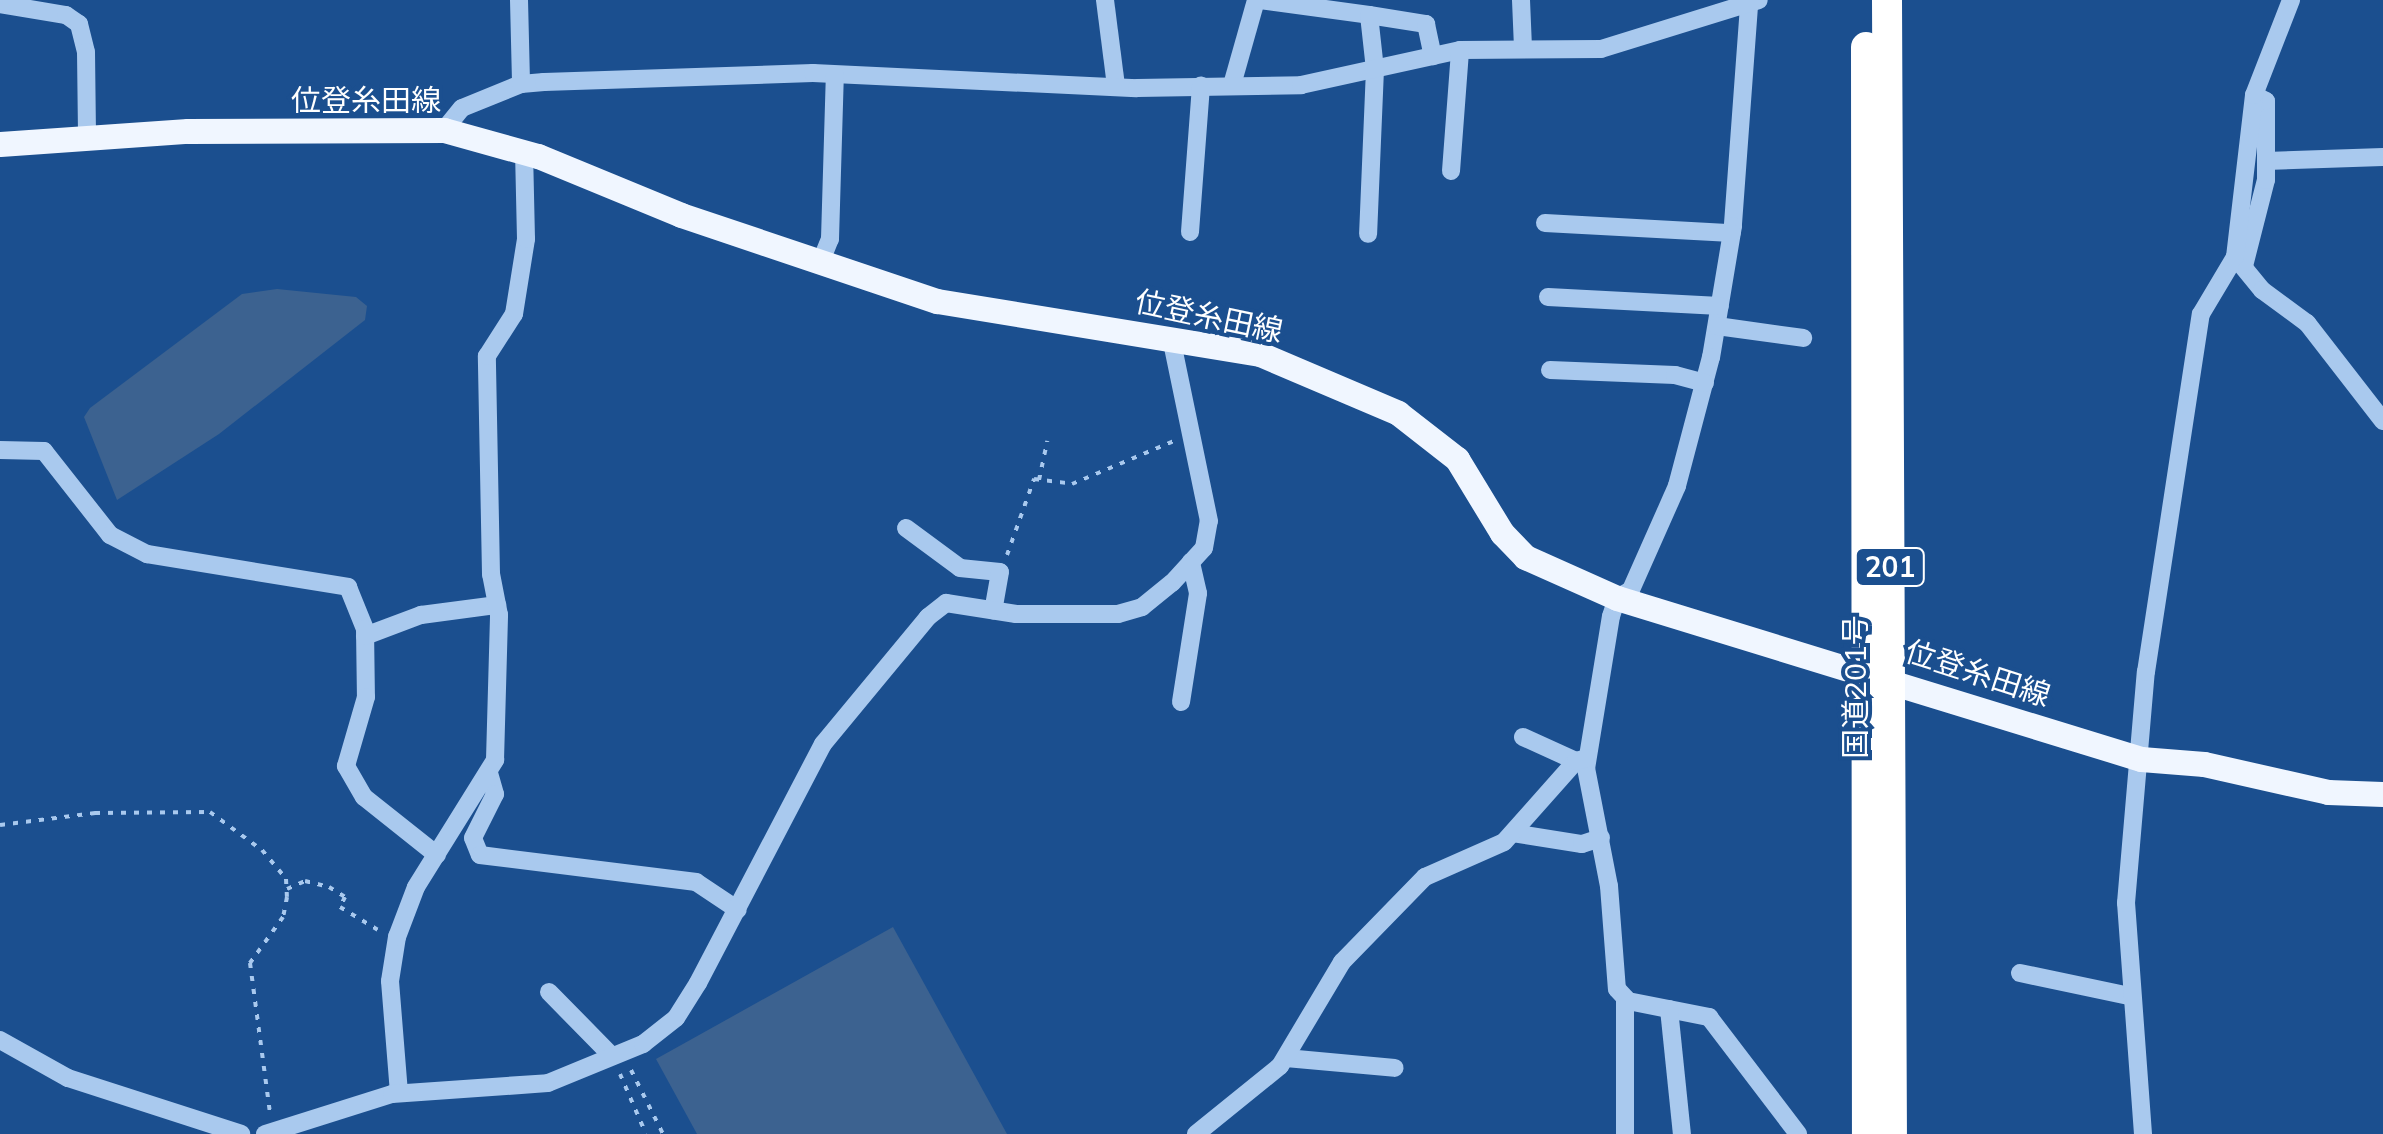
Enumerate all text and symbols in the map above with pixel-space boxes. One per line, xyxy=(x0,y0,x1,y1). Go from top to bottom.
street label: 位登糸田線 xyxy=(291,82,441,118)
street label: 位登糸田線 xyxy=(1132,283,1286,349)
road number: 201 xyxy=(1852,544,1928,590)
street label: 国道201号 xyxy=(1837,615,1873,759)
street label: 位登糸田線 xyxy=(1901,633,2055,713)

